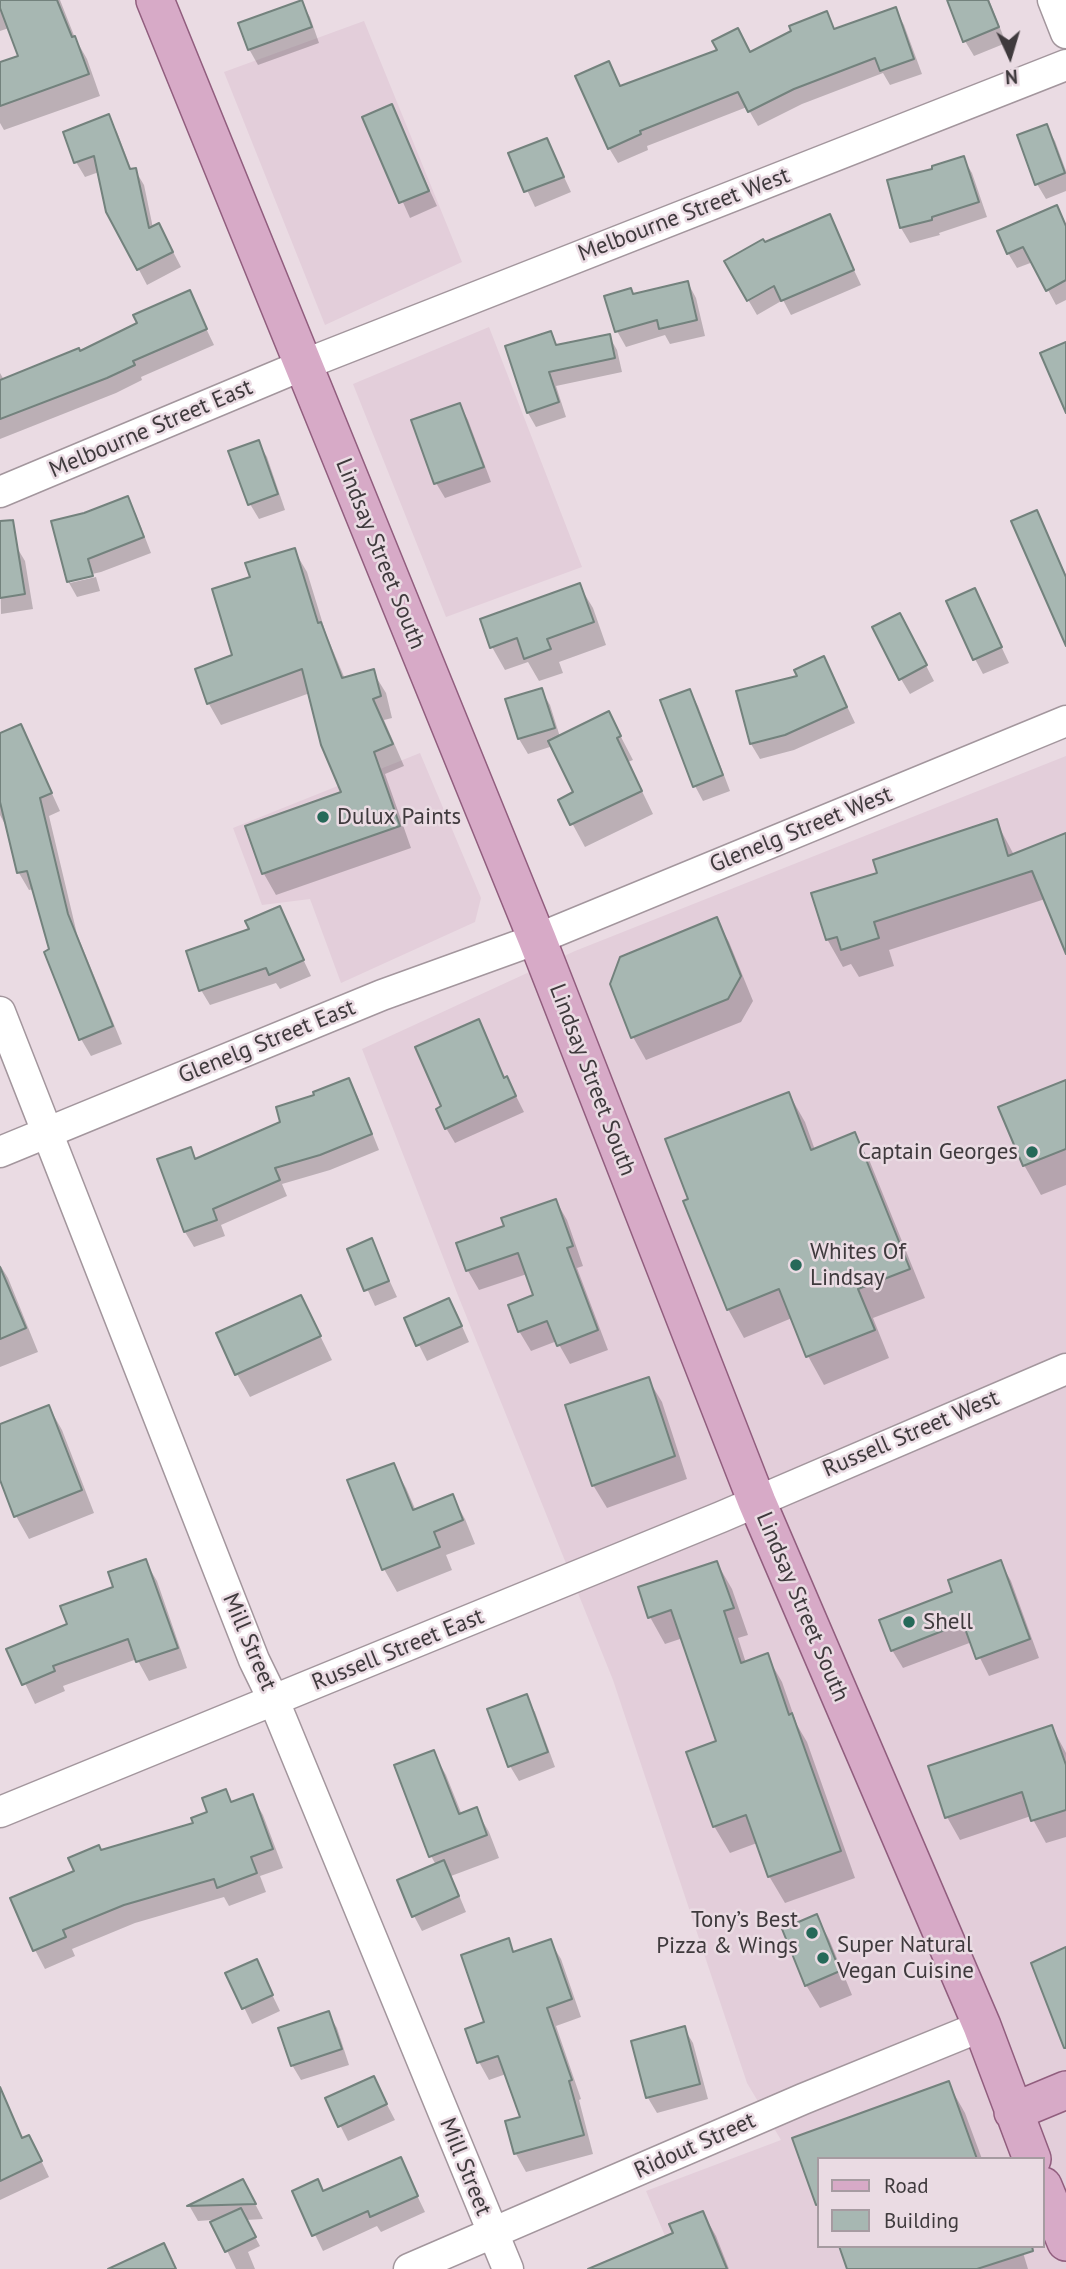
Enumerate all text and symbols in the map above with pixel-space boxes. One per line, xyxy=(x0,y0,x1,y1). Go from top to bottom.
north arrow xyxy=(975,21,1045,91)
text: N xyxy=(1004,65,1019,89)
street label: Melbourne Street West xyxy=(574,162,794,268)
street label: Melbourne Street East xyxy=(45,374,257,484)
street label: Lindsay Street South xyxy=(329,455,431,653)
street label: Glenelg Street West xyxy=(706,781,896,879)
place label: Dulux Paints xyxy=(337,803,461,831)
marker: Dulux Paints xyxy=(315,809,331,825)
street label: Lindsay Street South xyxy=(543,980,641,1180)
street label: Glenelg Street East xyxy=(175,994,359,1090)
place label: Captain Georges xyxy=(858,1138,1018,1166)
marker: Captain Georges xyxy=(1024,1144,1040,1160)
place label: Whites Of Lindsay xyxy=(810,1238,906,1292)
marker: Whites Of Lindsay xyxy=(788,1257,804,1273)
street label: Russell Street West xyxy=(819,1384,1003,1484)
street label: Lindsay Street South xyxy=(750,1508,854,1706)
street label: Mill Street xyxy=(216,1589,282,1695)
street label: Russell Street East xyxy=(308,1603,488,1697)
place label: Shell xyxy=(923,1608,973,1636)
marker: Shell xyxy=(901,1614,917,1630)
place label: Tony’s Best Pizza & Wings xyxy=(656,1906,798,1960)
marker: Tony’s Best Pizza & Wings xyxy=(804,1925,820,1941)
place label: Super Natural Vegan Cuisine xyxy=(837,1931,974,1985)
marker: Super Natural Vegan Cuisine xyxy=(815,1950,831,1966)
street label: Ridout Street xyxy=(630,2107,760,2185)
street label: Mill Street xyxy=(433,2114,497,2220)
legend xyxy=(818,2157,1045,2248)
text: Road xyxy=(884,2172,928,2199)
text: Building xyxy=(884,2207,959,2234)

